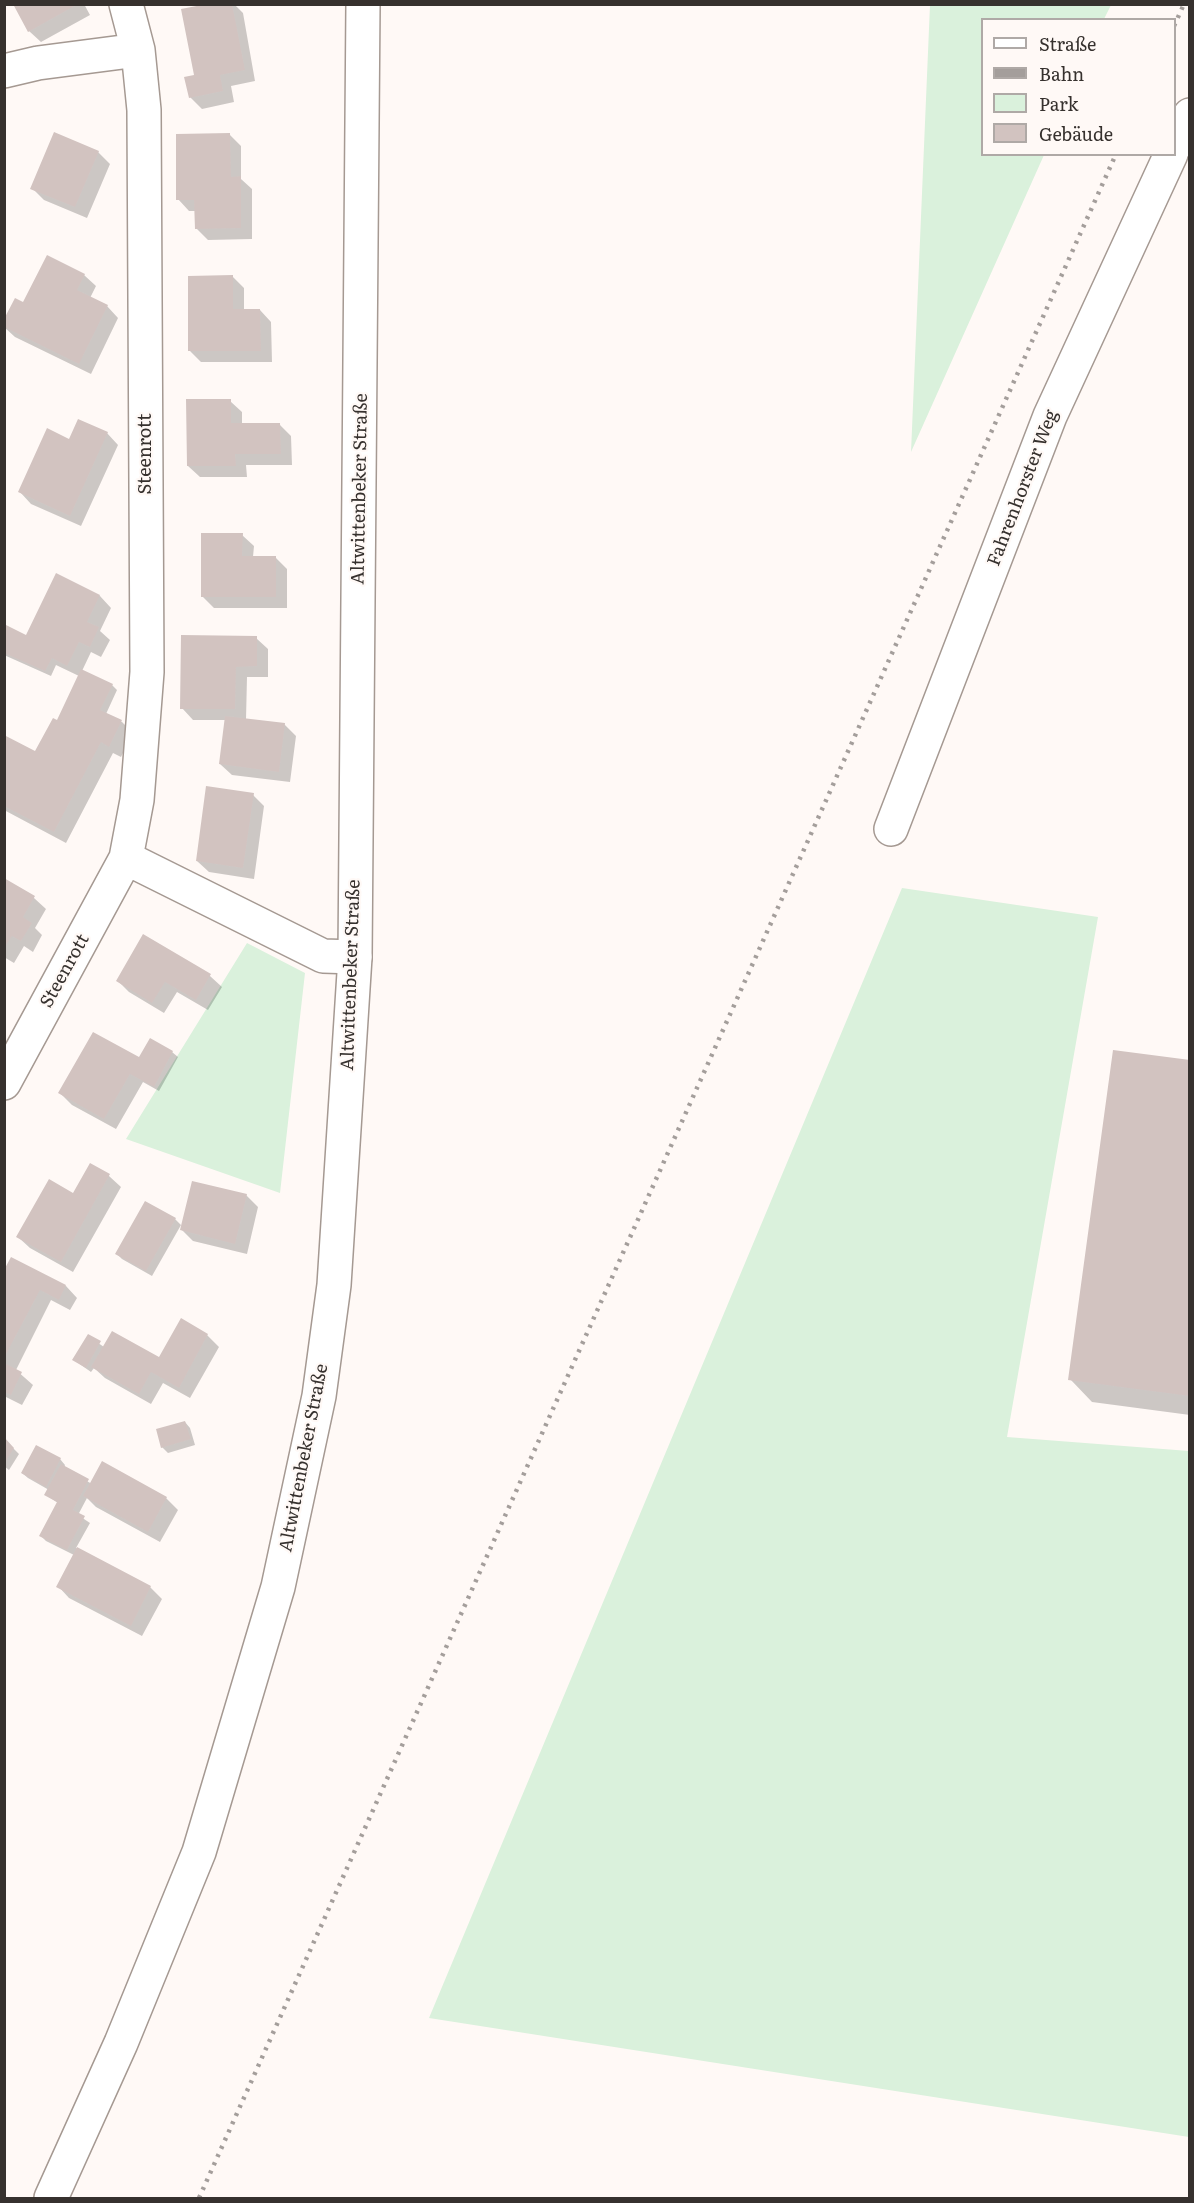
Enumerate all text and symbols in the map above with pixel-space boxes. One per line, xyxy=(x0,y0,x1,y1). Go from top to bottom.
legend xyxy=(981,18,1176,156)
text: Straße xyxy=(1039,30,1096,57)
text: Bahn xyxy=(1039,60,1084,87)
text: Park xyxy=(1039,90,1078,117)
text: Gebäude xyxy=(1039,120,1113,147)
street label: Altwittenbeker Straße xyxy=(348,393,372,585)
street label: Fahrenhorster Weg xyxy=(983,407,1063,569)
street label: Steenrott xyxy=(135,413,157,495)
street label: Altwittenbeker Straße xyxy=(337,879,365,1071)
street label: Steenrott xyxy=(36,930,94,1012)
street label: Altwittenbeker Straße xyxy=(275,1362,333,1554)

